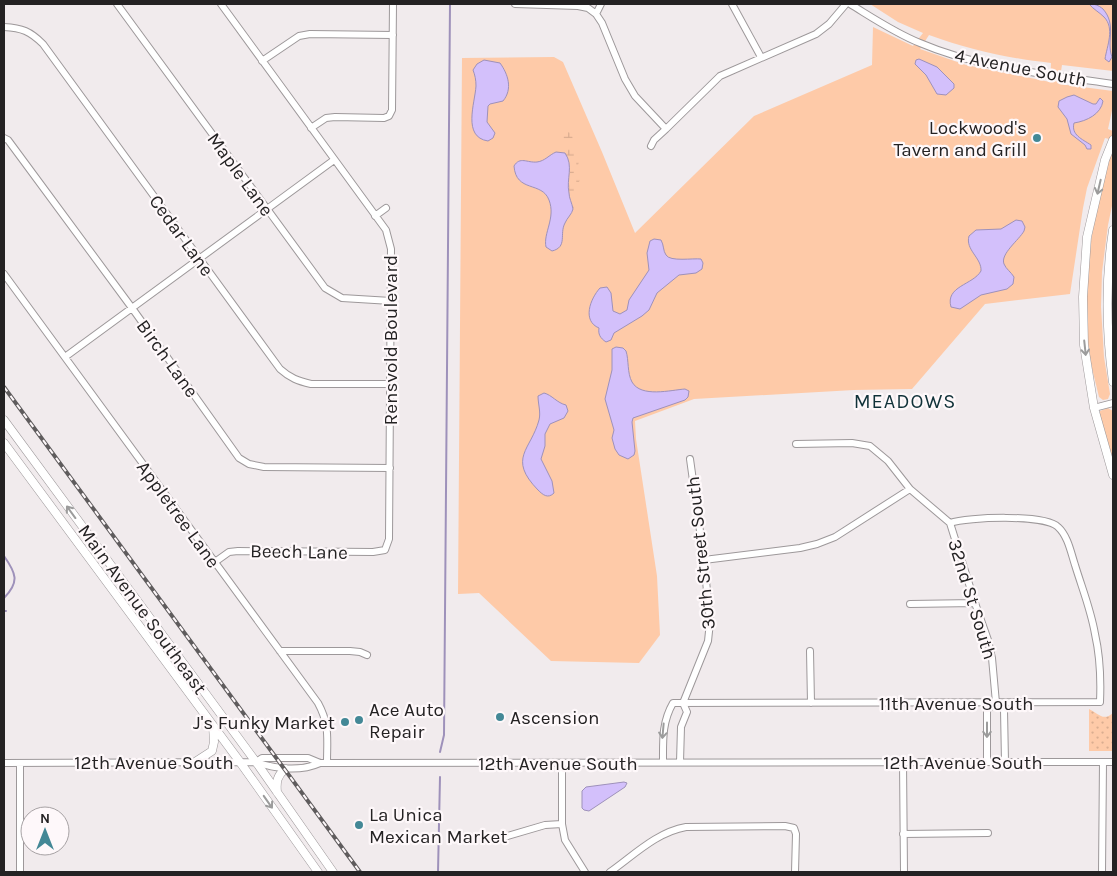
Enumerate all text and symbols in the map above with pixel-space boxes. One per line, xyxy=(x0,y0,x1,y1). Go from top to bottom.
street label: 4 Avenue South xyxy=(953,44,1089,92)
place label: Lockwood's Tavern and Grill xyxy=(893,117,1027,161)
street label: Maple Lane xyxy=(203,129,278,221)
marker: Lockwood's Tavern and Grill xyxy=(1031,132,1043,144)
one-way arrow xyxy=(1094,178,1103,194)
street label: Cedar Lane xyxy=(144,191,218,281)
street label: Rensvold Boulevard xyxy=(380,255,402,425)
street label: Birch Lane xyxy=(132,315,203,402)
one-way arrow xyxy=(1080,339,1090,355)
district label: MEADOWS xyxy=(854,390,956,413)
street label: Appletree Lane xyxy=(132,457,224,572)
street label: 30th Street South xyxy=(682,475,720,631)
one-way arrow xyxy=(65,506,76,519)
street label: Main Avenue Southeast xyxy=(73,520,211,699)
street label: 32nd St South xyxy=(943,537,1001,662)
street label: Beech Lane xyxy=(250,540,348,564)
street label: 11th Avenue South xyxy=(879,693,1033,715)
place label: Ace Auto Repair xyxy=(369,699,444,743)
place label: Ascension xyxy=(510,707,599,729)
marker: Ascension xyxy=(494,711,506,723)
place label: J's Funky Market xyxy=(193,712,335,734)
marker: Ace Auto Repair xyxy=(353,714,365,726)
marker: J's Funky Market xyxy=(339,716,351,728)
one-way arrow xyxy=(982,722,992,738)
one-way arrow xyxy=(659,723,668,739)
street label: 12th Avenue South xyxy=(74,752,234,774)
street label: 12th Avenue South xyxy=(883,752,1043,774)
street label: 12th Avenue South xyxy=(478,753,638,775)
one-way arrow xyxy=(263,795,273,809)
place label: La Unica Mexican Market xyxy=(369,804,508,848)
north arrow xyxy=(20,806,70,856)
text: N xyxy=(40,810,50,827)
marker: La Unica Mexican Market xyxy=(353,819,365,831)

